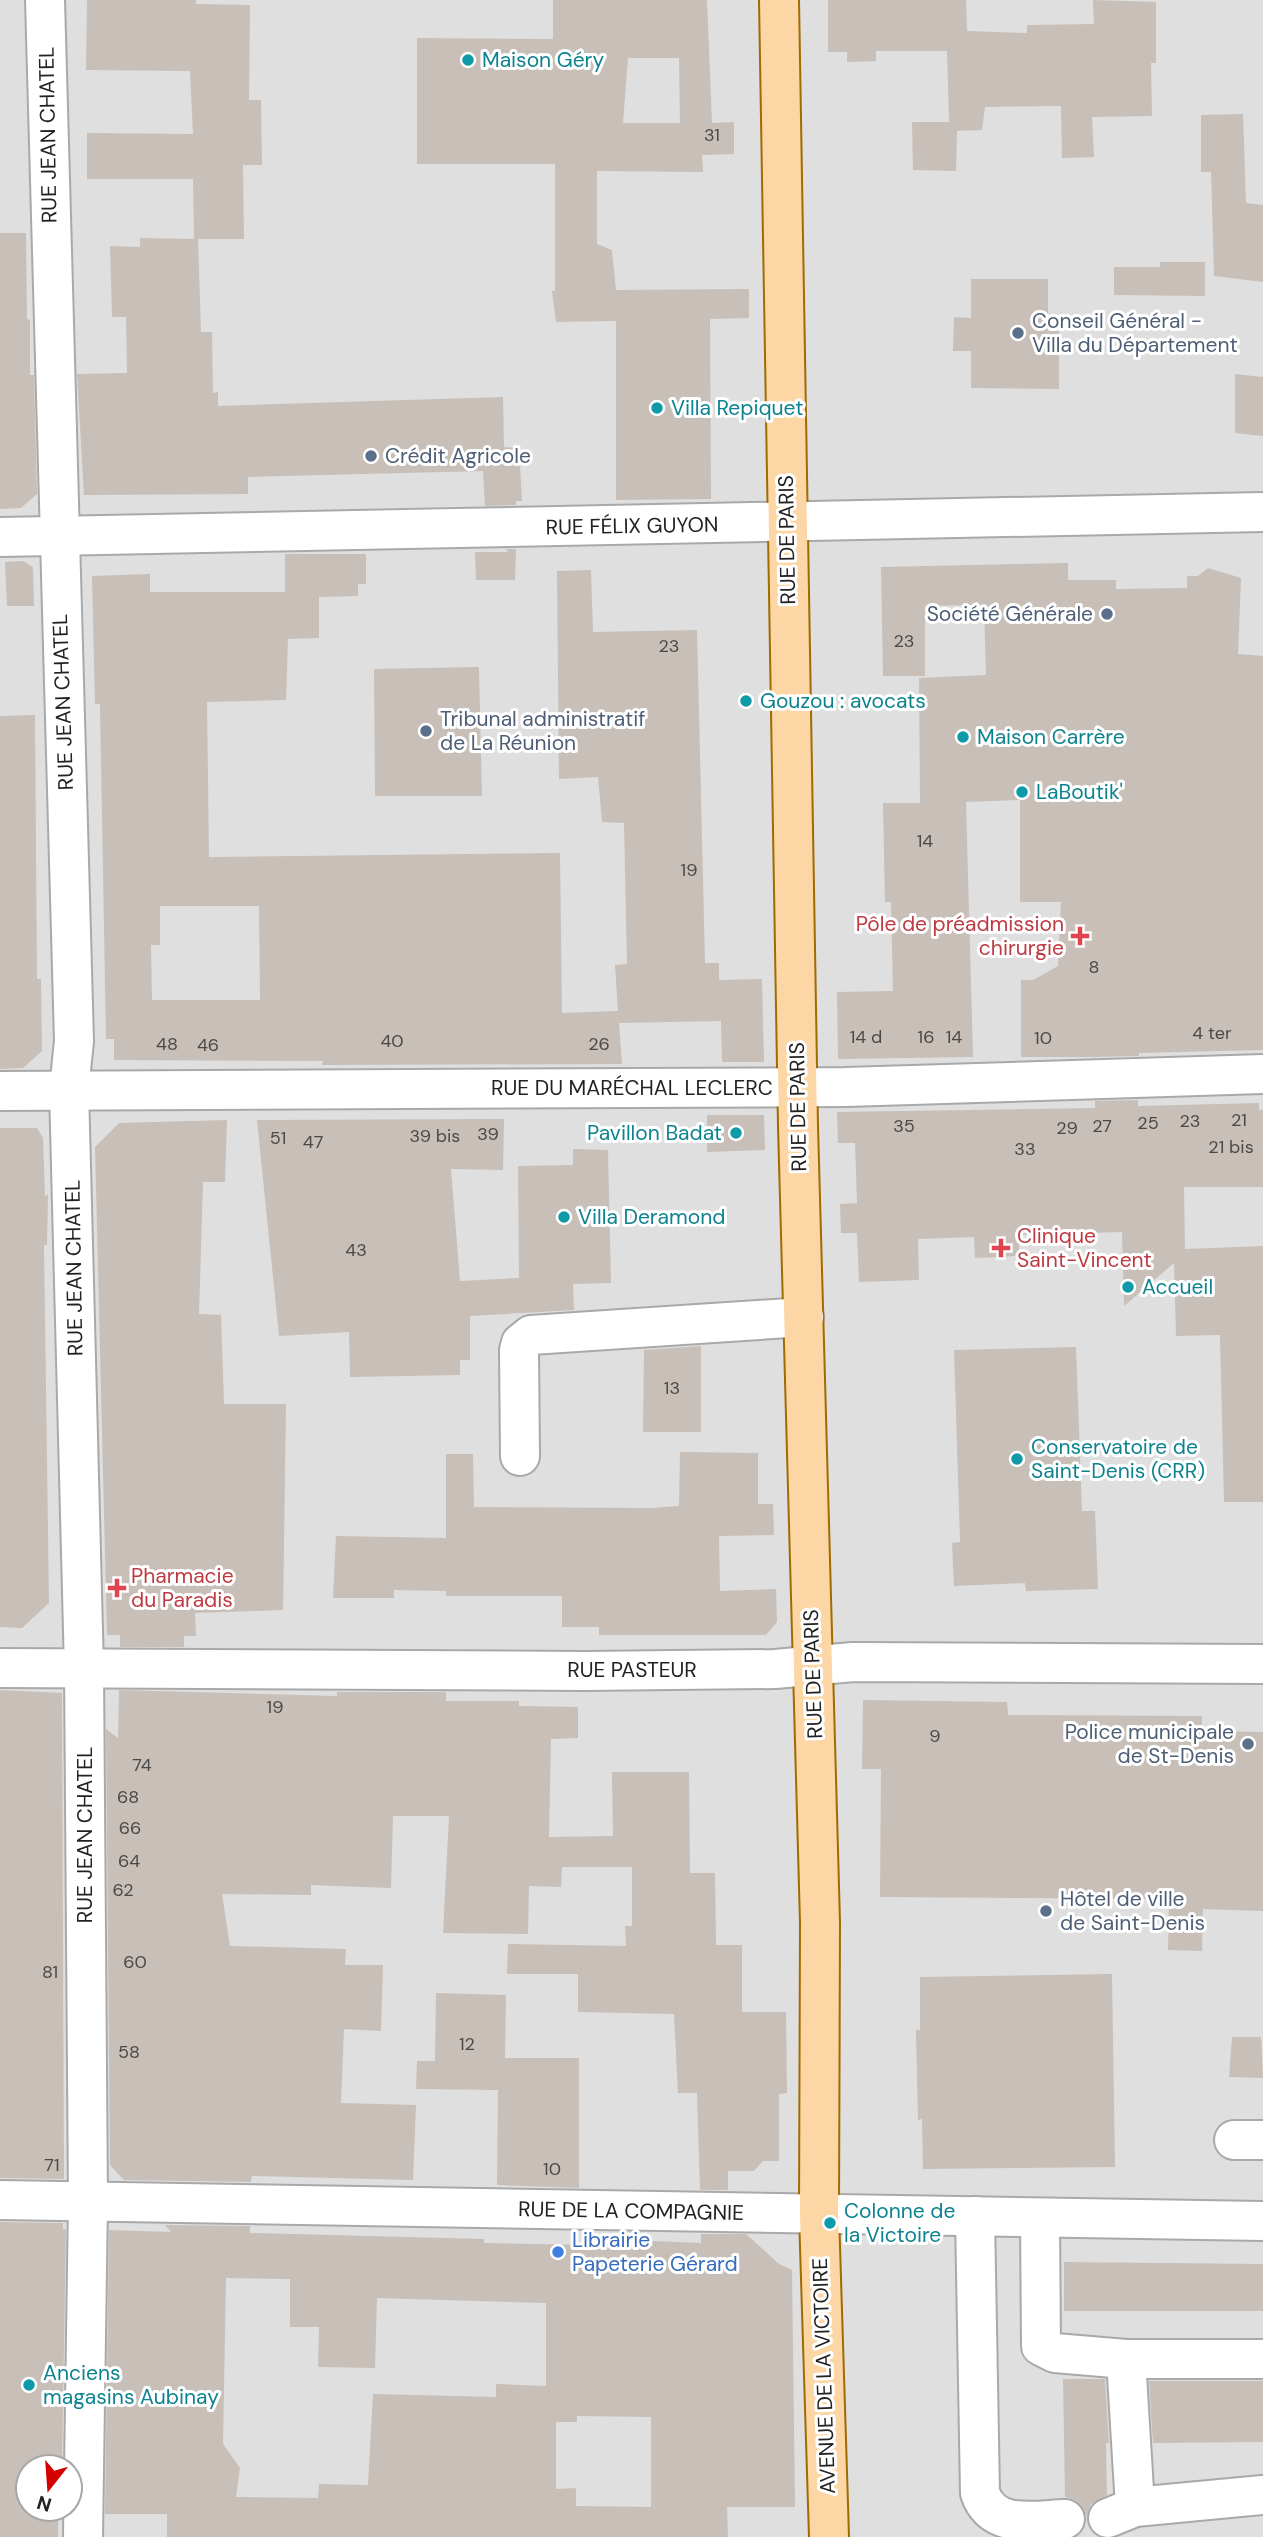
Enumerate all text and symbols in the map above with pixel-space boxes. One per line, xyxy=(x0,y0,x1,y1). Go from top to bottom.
place label: Maison Géry xyxy=(482,46,604,74)
street label: RUE JEAN CHATEL xyxy=(32,47,64,223)
marker: Maison Géry xyxy=(460,52,476,68)
house number: 31 xyxy=(704,123,720,147)
place label: Conseil Général - Villa du Département xyxy=(1032,307,1238,359)
marker: Conseil Général - Villa du Département xyxy=(1010,325,1026,341)
place label: Villa Repiquet xyxy=(671,394,803,422)
marker: Villa Repiquet xyxy=(649,400,665,416)
place label: Crédit Agricole xyxy=(385,442,531,470)
marker: Crédit Agricole xyxy=(363,448,379,464)
street label: RUE DE PARIS xyxy=(772,475,802,605)
street label: RUE FÉLIX GUYON xyxy=(545,510,719,542)
place label: Société Générale xyxy=(927,600,1093,628)
marker: Société Générale xyxy=(1099,606,1115,622)
street label: RUE JEAN CHATEL xyxy=(46,613,80,791)
house number: 23 xyxy=(893,629,915,653)
house number: 23 xyxy=(658,634,680,658)
place label: Gouzou : avocats xyxy=(760,687,926,715)
marker: Gouzou : avocats xyxy=(738,693,754,709)
place label: Tribunal administratif de La Réunion xyxy=(440,705,645,757)
marker: Tribunal administratif de La Réunion xyxy=(418,723,434,739)
place label: Maison Carrère xyxy=(977,723,1125,751)
marker: Maison Carrère xyxy=(955,729,971,745)
place label: LaBoutik' xyxy=(1036,778,1123,806)
marker: LaBoutik' xyxy=(1014,784,1030,800)
house number: 14 xyxy=(917,829,933,853)
house number: 19 xyxy=(681,858,697,882)
place label: Pôle de préadmission chirurgie xyxy=(856,910,1064,962)
marker: Pôle de préadmission chirurgie xyxy=(1070,926,1090,946)
house number: 8 xyxy=(1089,955,1099,979)
house number: 4 ter xyxy=(1192,1021,1232,1045)
house number: 14 d xyxy=(850,1025,882,1049)
house number: 16 xyxy=(918,1025,934,1049)
house number: 14 xyxy=(946,1025,962,1049)
house number: 10 xyxy=(1034,1026,1052,1050)
house number: 40 xyxy=(380,1029,404,1053)
house number: 48 xyxy=(156,1032,178,1056)
house number: 26 xyxy=(588,1032,610,1056)
house number: 46 xyxy=(197,1033,219,1057)
street label: RUE DE PARIS xyxy=(783,1042,813,1172)
street label: RUE DU MARÉCHAL LECLERC xyxy=(491,1074,773,1102)
house number: 21 xyxy=(1231,1108,1247,1132)
house number: 23 xyxy=(1179,1109,1201,1133)
house number: 25 xyxy=(1137,1111,1159,1135)
house number: 35 xyxy=(893,1114,915,1138)
house number: 27 xyxy=(1092,1114,1112,1138)
house number: 29 xyxy=(1056,1116,1078,1140)
place label: Pavillon Badat xyxy=(587,1119,722,1147)
house number: 39 xyxy=(477,1122,499,1146)
house number: 39 bis xyxy=(410,1124,460,1148)
marker: Pavillon Badat xyxy=(728,1125,744,1141)
house number: 51 xyxy=(270,1126,286,1150)
house number: 47 xyxy=(303,1130,323,1154)
house number: 21 bis xyxy=(1208,1135,1254,1159)
house number: 33 xyxy=(1014,1137,1036,1161)
street label: RUE JEAN CHATEL xyxy=(58,1180,90,1356)
place label: Villa Deramond xyxy=(578,1203,725,1231)
marker: Villa Deramond xyxy=(556,1209,572,1225)
place label: Clinique Saint-Vincent xyxy=(1017,1222,1152,1274)
house number: 43 xyxy=(345,1238,367,1262)
marker: Clinique Saint-Vincent xyxy=(991,1238,1011,1258)
place label: Accueil xyxy=(1142,1273,1213,1301)
marker: Accueil xyxy=(1120,1279,1136,1295)
house number: 13 xyxy=(664,1376,680,1400)
place label: Conservatoire de Saint-Denis (CRR) xyxy=(1031,1433,1205,1485)
marker: Conservatoire de Saint-Denis (CRR) xyxy=(1009,1451,1025,1467)
place label: Pharmacie du Paradis xyxy=(131,1562,234,1614)
marker: Pharmacie du Paradis xyxy=(109,1580,125,1596)
street label: RUE DE PARIS xyxy=(797,1609,829,1739)
street label: RUE PASTEUR xyxy=(567,1656,697,1684)
house number: 19 xyxy=(267,1695,283,1719)
place label: Police municipale de St-Denis xyxy=(1065,1718,1234,1770)
house number: 9 xyxy=(929,1724,941,1748)
marker: Police municipale de St-Denis xyxy=(1240,1736,1256,1752)
street label: RUE JEAN CHATEL xyxy=(71,1747,99,1923)
house number: 74 xyxy=(132,1753,152,1777)
house number: 68 xyxy=(117,1785,139,1809)
house number: 66 xyxy=(119,1816,141,1840)
house number: 64 xyxy=(118,1849,140,1873)
house number: 62 xyxy=(112,1878,134,1902)
place label: Hôtel de ville de Saint-Denis xyxy=(1060,1885,1205,1937)
marker: Hôtel de ville de Saint-Denis xyxy=(1038,1903,1054,1919)
house number: 60 xyxy=(123,1950,147,1974)
house number: 81 xyxy=(42,1960,58,1984)
house number: 12 xyxy=(459,2032,475,2056)
house number: 58 xyxy=(118,2040,140,2064)
house number: 71 xyxy=(44,2153,60,2177)
house number: 10 xyxy=(543,2157,561,2181)
street label: RUE DE LA COMPAGNIE xyxy=(518,2195,744,2227)
place label: Colonne de la Victoire xyxy=(844,2197,955,2249)
marker: Colonne de la Victoire xyxy=(822,2215,838,2231)
place label: Librairie Papeterie Gérard xyxy=(572,2226,738,2278)
marker: Librairie Papeterie Gérard xyxy=(550,2244,566,2260)
street label: AVENUE DE LA VICTOIRE xyxy=(806,2257,842,2495)
place label: Anciens magasins Aubinay xyxy=(43,2359,219,2411)
marker: Anciens magasins Aubinay xyxy=(21,2377,37,2393)
north arrow xyxy=(14,2453,84,2523)
text: N xyxy=(34,2490,54,2518)

